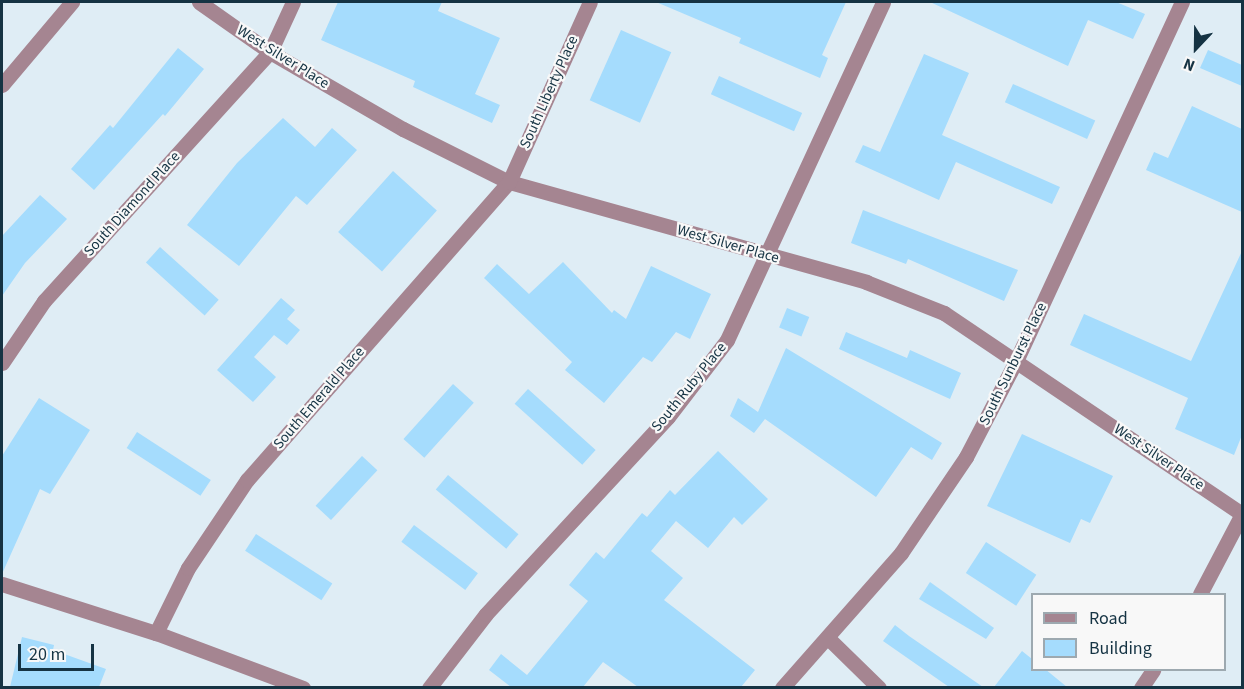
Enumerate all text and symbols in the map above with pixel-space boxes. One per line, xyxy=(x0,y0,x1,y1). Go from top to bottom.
north arrow xyxy=(1166,18,1226,78)
street label: West Silver Place xyxy=(234,21,332,93)
street label: South Liberty Place xyxy=(516,33,582,151)
text: N xyxy=(1180,53,1198,77)
street label: South Diamond Place xyxy=(80,148,184,260)
street label: West Silver Place xyxy=(675,221,781,267)
street label: South Sunburst Place xyxy=(975,300,1051,428)
street label: South Ruby Place xyxy=(648,339,730,435)
street label: South Emerald Place xyxy=(270,343,368,453)
street label: West Silver Place xyxy=(1110,420,1208,494)
legend xyxy=(1031,593,1226,671)
text: Road xyxy=(1089,606,1128,631)
scale bar xyxy=(21,632,98,670)
text: Building xyxy=(1089,636,1152,661)
text: 20 m xyxy=(29,642,65,667)

